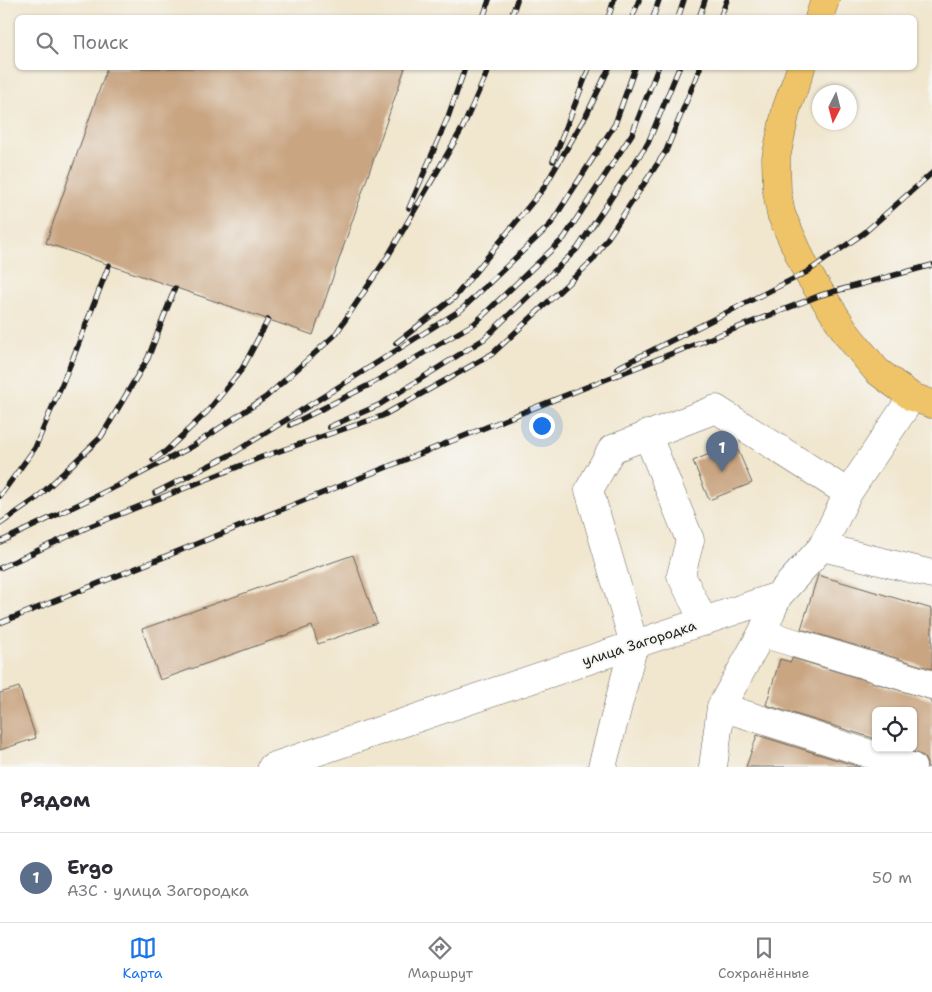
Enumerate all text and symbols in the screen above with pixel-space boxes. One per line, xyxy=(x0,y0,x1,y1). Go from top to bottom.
search box xyxy=(15,15,917,70)
icon: search xyxy=(33,29,61,57)
text: Поиск xyxy=(73,30,128,55)
north arrow xyxy=(812,85,857,130)
your location xyxy=(529,413,555,439)
pin: 1 xyxy=(706,431,738,472)
street label: улица Загородка xyxy=(580,616,698,670)
map controls xyxy=(872,707,917,752)
button: locate xyxy=(872,707,917,752)
text: Рядом xyxy=(20,786,90,814)
text: Ergo xyxy=(67,855,113,880)
text: 1 xyxy=(32,867,40,888)
text: 50 m xyxy=(872,867,912,888)
text: АЗС · улица Загородка xyxy=(67,880,249,901)
tab: Карта xyxy=(123,934,163,982)
tab: Маршрут xyxy=(408,934,473,982)
tab: Сохранённые xyxy=(718,934,809,982)

